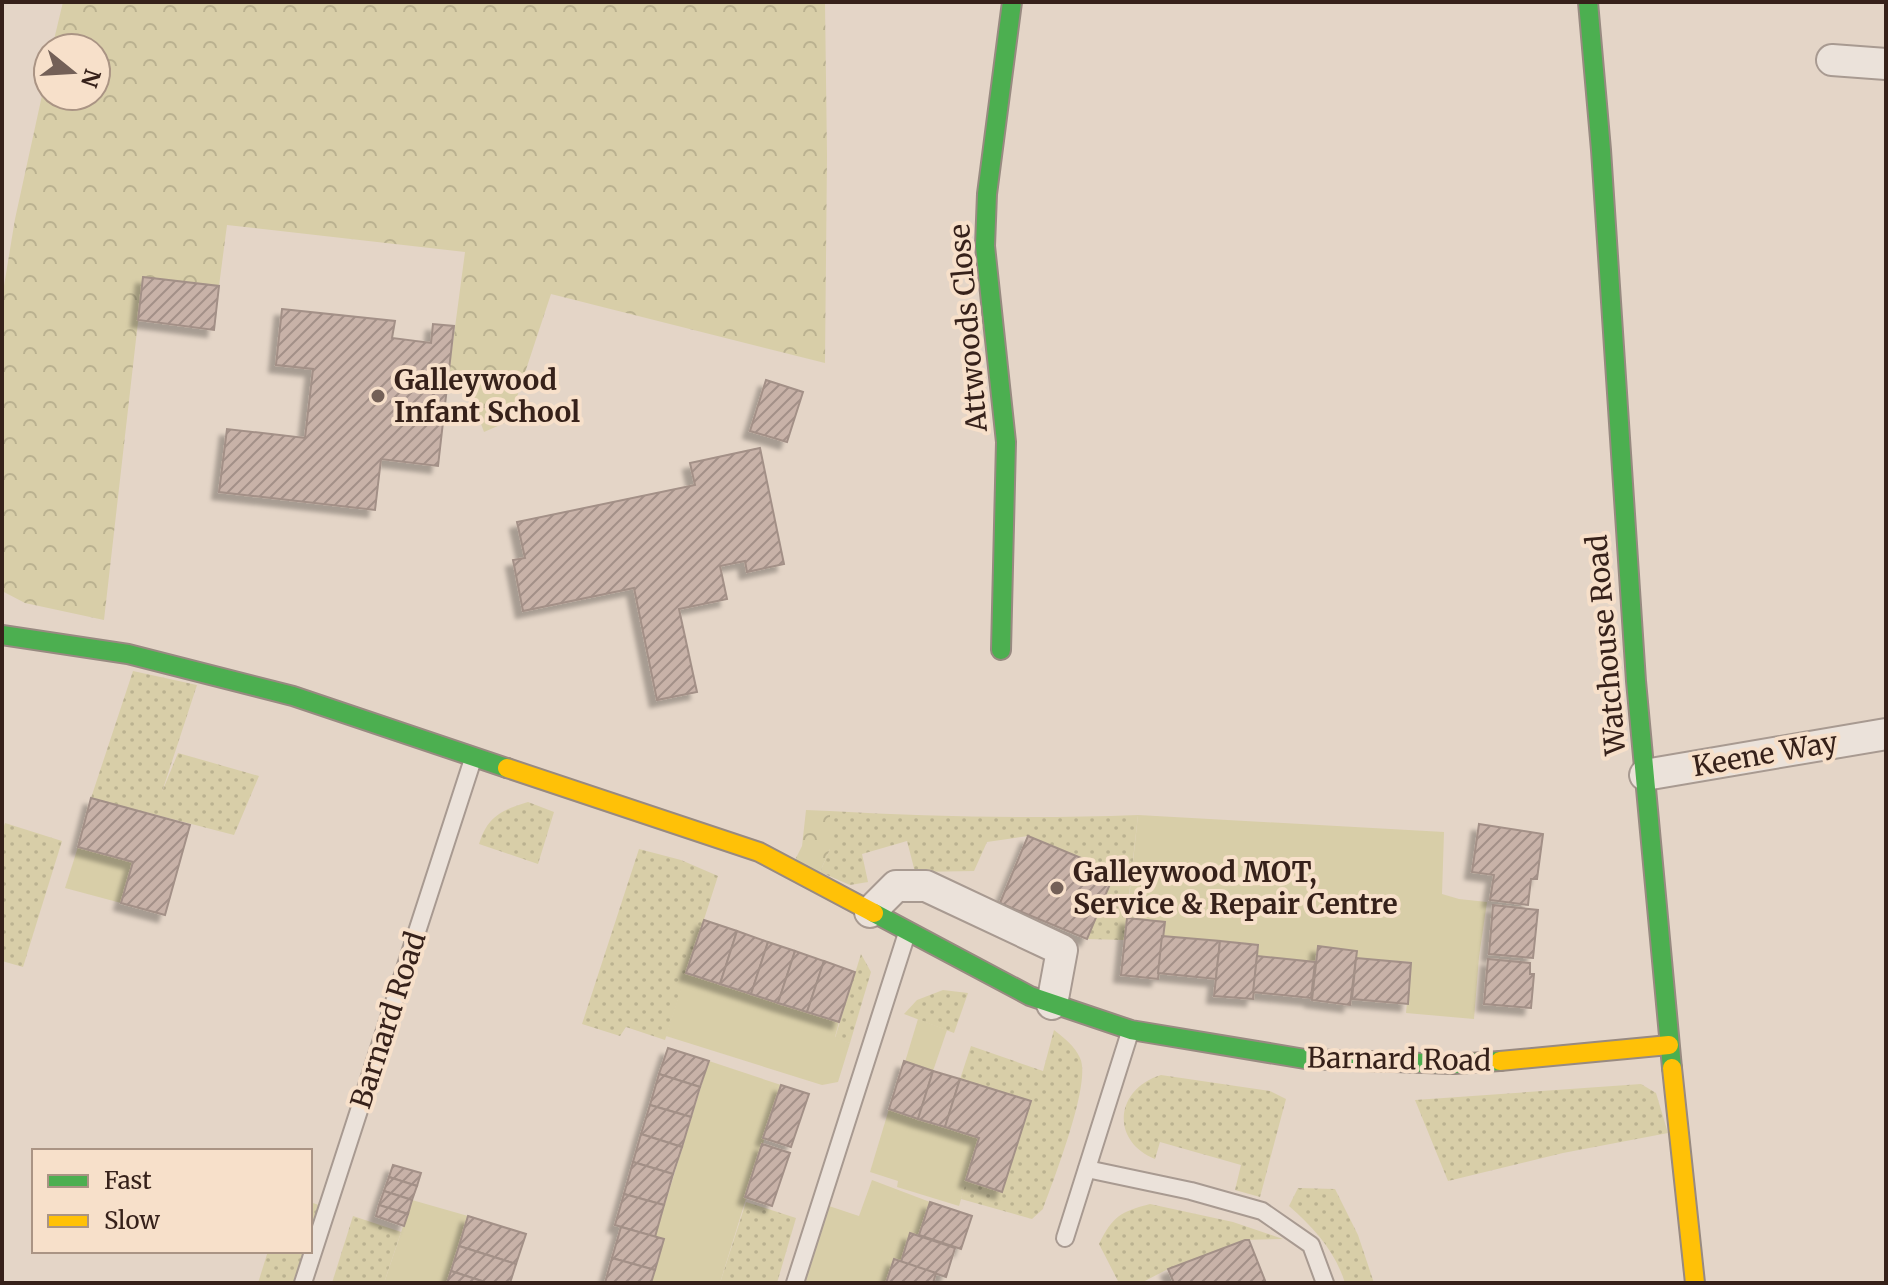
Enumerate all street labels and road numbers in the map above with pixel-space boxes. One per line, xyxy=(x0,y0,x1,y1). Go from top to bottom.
street label: Attwoods Close xyxy=(941,223,995,434)
street label: Watchouse Road xyxy=(1578,533,1634,758)
street label: Keene Way xyxy=(1690,723,1841,784)
street label: Barnard Road xyxy=(342,927,434,1113)
street label: Barnard Road xyxy=(1307,1039,1491,1079)

